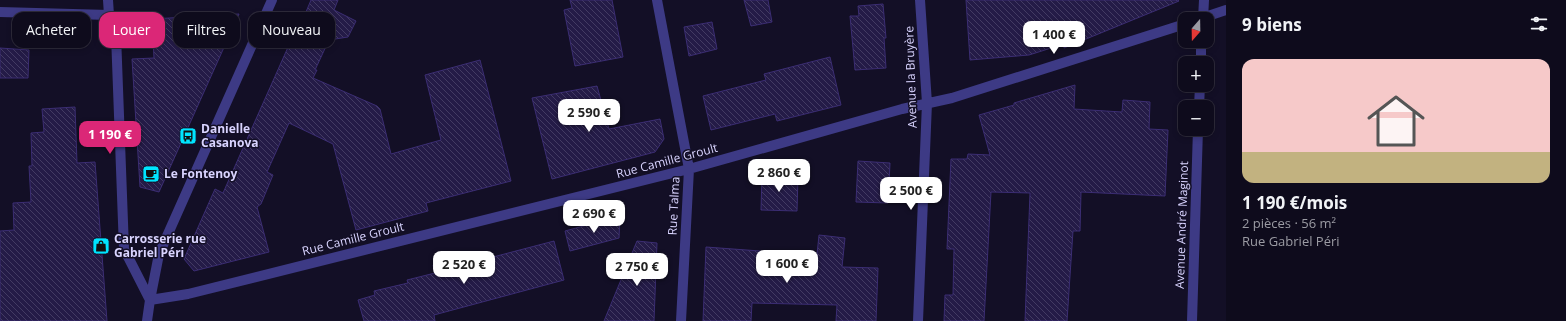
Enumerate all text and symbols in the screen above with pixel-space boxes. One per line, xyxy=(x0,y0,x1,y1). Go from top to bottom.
chip: Acheter xyxy=(12,12,91,48)
chip: Louer xyxy=(99,12,165,48)
chip: Filtres xyxy=(173,12,240,48)
chip: Nouveau xyxy=(248,12,335,48)
north arrow xyxy=(1178,12,1214,48)
map controls xyxy=(1178,12,1214,136)
text: 9 biens xyxy=(1242,13,1302,36)
icon: filters xyxy=(1528,13,1550,35)
pin: 1 400 € xyxy=(1017,21,1091,55)
street label: Avenue la Bruyère xyxy=(900,25,921,128)
text: 1 400 € xyxy=(1032,25,1076,43)
button: + xyxy=(1178,56,1214,92)
icon: home xyxy=(1360,85,1432,157)
pin: 2 590 € xyxy=(552,99,626,133)
button: − xyxy=(1178,100,1214,136)
text: 2 590 € xyxy=(567,103,611,121)
place label: Danielle Casanova xyxy=(201,120,259,151)
pin: 1 190 € xyxy=(73,121,147,155)
text: 1 190 € xyxy=(88,125,132,143)
bus stop icon: Danielle Casanova xyxy=(178,126,198,146)
street label: Rue Camille Groult xyxy=(614,139,720,182)
pin: 2 860 € xyxy=(742,159,816,193)
street label: Avenue André Maginot xyxy=(1171,161,1192,289)
text: 2 860 € xyxy=(757,163,801,181)
cafe icon: Le Fontenoy xyxy=(141,164,161,184)
place label: Le Fontenoy xyxy=(164,165,238,182)
street label: Rue Talma xyxy=(663,176,684,236)
pin: 2 500 € xyxy=(874,177,948,211)
text: 2 500 € xyxy=(889,181,933,199)
text: 1 190 €/mois xyxy=(1242,191,1347,214)
pin: 2 690 € xyxy=(557,200,631,234)
text: 2 690 € xyxy=(572,204,616,222)
text: 2 pièces · 56 m² xyxy=(1242,214,1336,232)
street label: Rue Camille Groult xyxy=(300,218,406,259)
place label: Carrosserie rue Gabriel Péri xyxy=(114,230,206,261)
text: Rue Gabriel Péri xyxy=(1242,232,1340,250)
shop icon: Carrosserie rue Gabriel Péri xyxy=(91,236,111,256)
pin: 1 600 € xyxy=(750,250,824,284)
pin: 2 520 € xyxy=(427,251,501,285)
pin: 2 750 € xyxy=(600,253,674,287)
text: 1 600 € xyxy=(765,254,809,272)
text: 2 520 € xyxy=(442,255,486,273)
text: 2 750 € xyxy=(615,257,659,275)

